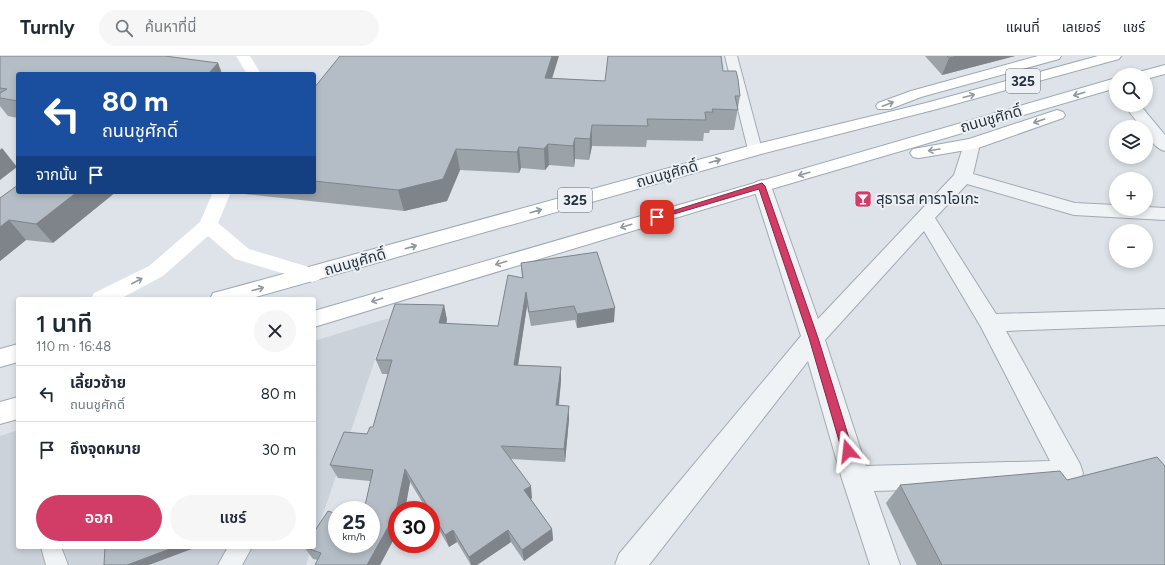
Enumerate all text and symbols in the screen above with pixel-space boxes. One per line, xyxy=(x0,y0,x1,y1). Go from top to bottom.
search box xyxy=(99,10,379,46)
text: Turnly xyxy=(20,16,75,39)
icon: search xyxy=(113,17,135,39)
text: ค้นหาที่นี่ xyxy=(145,18,196,36)
text: แผนที่ xyxy=(1006,19,1040,36)
text: เลเยอร์ xyxy=(1062,19,1101,36)
text: แชร์ xyxy=(1123,19,1145,36)
map controls xyxy=(1109,68,1153,268)
button: search xyxy=(1109,68,1153,112)
road number: 325 xyxy=(1006,69,1040,93)
text: 80 m xyxy=(102,84,168,118)
icon: left xyxy=(36,88,88,140)
one-way arrow xyxy=(1072,91,1085,98)
one-way arrow xyxy=(962,92,975,99)
one-way arrow xyxy=(881,100,893,108)
street label: ถนนชูศักดิ์ xyxy=(958,102,1024,136)
one-way arrow xyxy=(1034,117,1046,125)
text: ถนนชูศักดิ์ xyxy=(102,120,178,142)
button: layers xyxy=(1109,120,1153,164)
one-way arrow xyxy=(928,146,941,154)
street label: ถนนชูศักดิ์ xyxy=(634,157,700,191)
one-way arrow xyxy=(708,157,721,164)
icon: arrive xyxy=(85,164,107,186)
text: จากนั้น xyxy=(36,166,77,184)
one-way arrow xyxy=(798,171,811,178)
button: + xyxy=(1109,172,1153,216)
road number: 325 xyxy=(558,188,592,212)
bar icon: สุธารส คาราโอเกะ xyxy=(853,189,873,209)
place label: สุธารส คาราโอเกะ xyxy=(876,190,979,208)
pin xyxy=(640,200,674,234)
icon: arrive xyxy=(646,206,668,228)
one-way arrow xyxy=(529,207,542,214)
one-way arrow xyxy=(620,223,633,230)
button: − xyxy=(1109,224,1153,268)
one-way arrow xyxy=(404,243,417,250)
street label: ถนนชูศักดิ์ xyxy=(322,245,388,279)
one-way arrow xyxy=(495,260,508,267)
one-way arrow xyxy=(131,277,143,284)
one-way arrow xyxy=(252,285,265,292)
one-way arrow xyxy=(370,297,383,304)
text: 1 นาที xyxy=(36,309,92,338)
button: close xyxy=(254,310,296,352)
text: 110 m · 16:48 xyxy=(36,339,111,354)
text: เลี้ยวซ้าย xyxy=(70,374,126,392)
icon: left xyxy=(36,383,58,405)
text: 80 m xyxy=(261,385,296,403)
text: ถนนชูศักดิ์ xyxy=(70,397,125,412)
position arrow xyxy=(827,430,869,472)
icon: arrive xyxy=(36,439,58,461)
text: ถึงจุดหมาย xyxy=(70,440,141,458)
text: 30 m xyxy=(262,441,296,459)
button: ออก xyxy=(36,495,162,541)
button: แชร์ xyxy=(170,495,296,541)
speed limit sign: 30 xyxy=(388,501,440,553)
text: 25 xyxy=(342,510,366,534)
text: km/h xyxy=(343,530,365,543)

